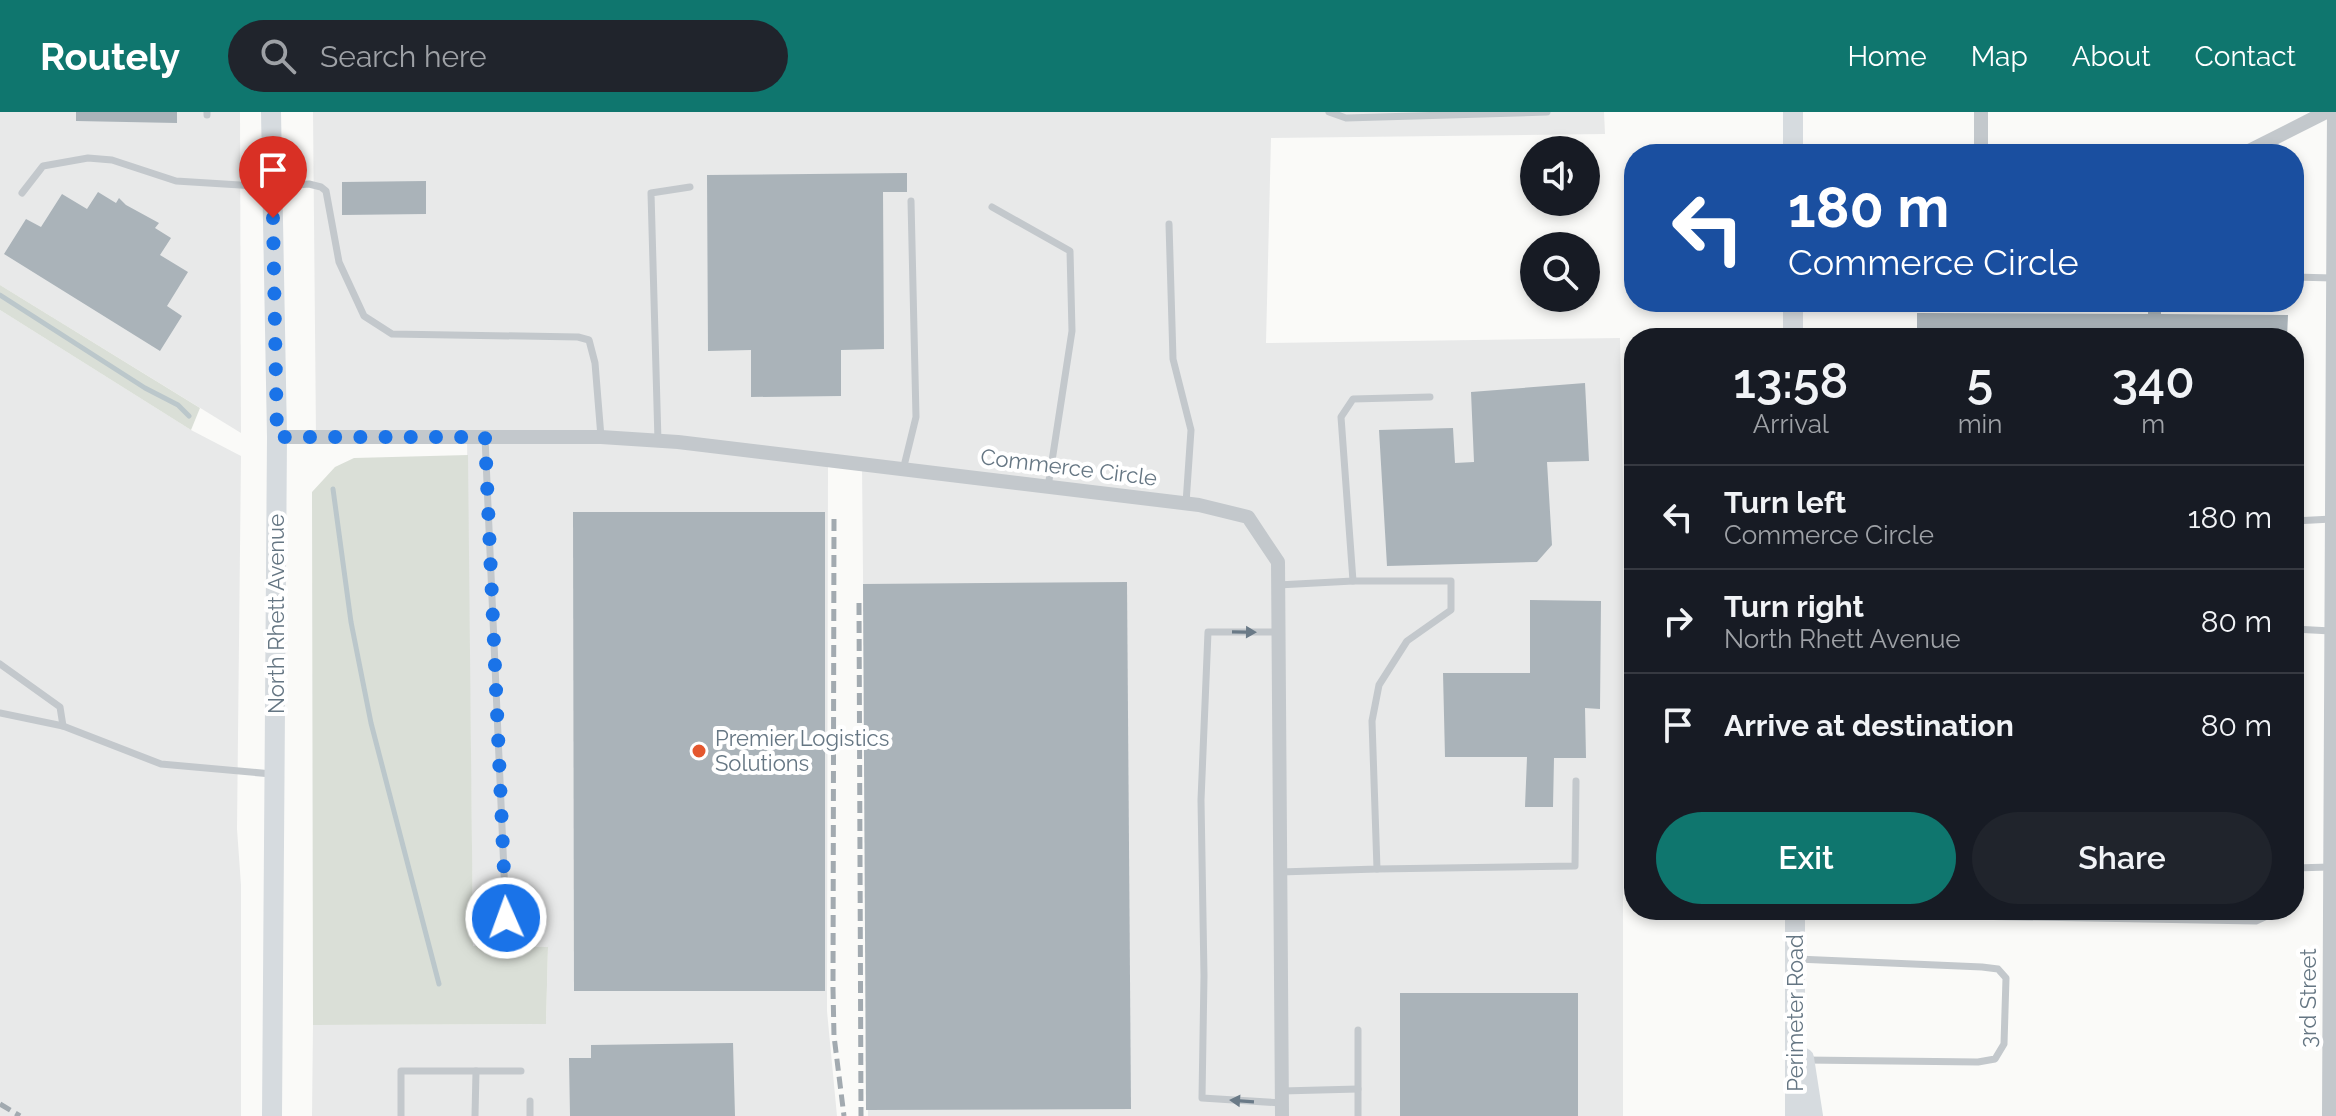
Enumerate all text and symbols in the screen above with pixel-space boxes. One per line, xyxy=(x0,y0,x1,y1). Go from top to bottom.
search box xyxy=(228,20,788,92)
text: Routely xyxy=(40,34,180,79)
icon: search xyxy=(256,34,300,78)
text: Search here xyxy=(320,39,487,74)
text: Home xyxy=(1847,40,1927,73)
text: Map xyxy=(1971,40,2028,73)
text: About xyxy=(2072,40,2151,73)
text: Contact xyxy=(2195,40,2296,73)
pin xyxy=(239,136,307,218)
map controls xyxy=(1520,136,1600,312)
button: sound xyxy=(1520,136,1600,216)
icon: arrive xyxy=(251,148,295,192)
text: 180 m xyxy=(1788,174,1949,240)
icon: left xyxy=(1656,176,1760,280)
button: search xyxy=(1520,232,1600,312)
text: Commerce Circle xyxy=(1788,241,2079,283)
text: 13:58 xyxy=(1733,353,1848,409)
text: 5 xyxy=(1967,353,1993,409)
text: 340 xyxy=(2112,353,2195,409)
text: Arrival xyxy=(1753,409,1829,439)
text: min xyxy=(1958,409,2002,439)
text: m xyxy=(2141,409,2165,439)
street label: Commerce Circle xyxy=(979,443,1159,491)
text: Turn left xyxy=(1724,485,1846,520)
icon: left xyxy=(1656,495,1700,539)
text: 180 m xyxy=(2188,500,2272,535)
street label: North Rhett Avenue xyxy=(263,514,289,714)
text: Commerce Circle xyxy=(1724,520,1934,550)
text: Turn right xyxy=(1724,589,1864,624)
icon: right xyxy=(1656,599,1700,643)
text: 80 m xyxy=(2201,604,2272,639)
text: North Rhett Avenue xyxy=(1724,624,1961,654)
one-way arrow xyxy=(1232,626,1257,638)
icon: arrive xyxy=(1656,703,1700,747)
text: Arrive at destination xyxy=(1724,708,2014,743)
text: 80 m xyxy=(2201,708,2272,743)
place label: Premier Logistics Solutions xyxy=(715,725,889,776)
marker: Premier Logistics Solutions xyxy=(690,742,708,760)
button: Exit xyxy=(1656,812,1956,904)
button: Share xyxy=(1972,812,2272,904)
position arrow xyxy=(464,876,548,960)
street label: Perimeter Road xyxy=(1782,934,1808,1092)
street label: 3rd Street xyxy=(2295,948,2321,1048)
one-way arrow xyxy=(1229,1094,1254,1107)

